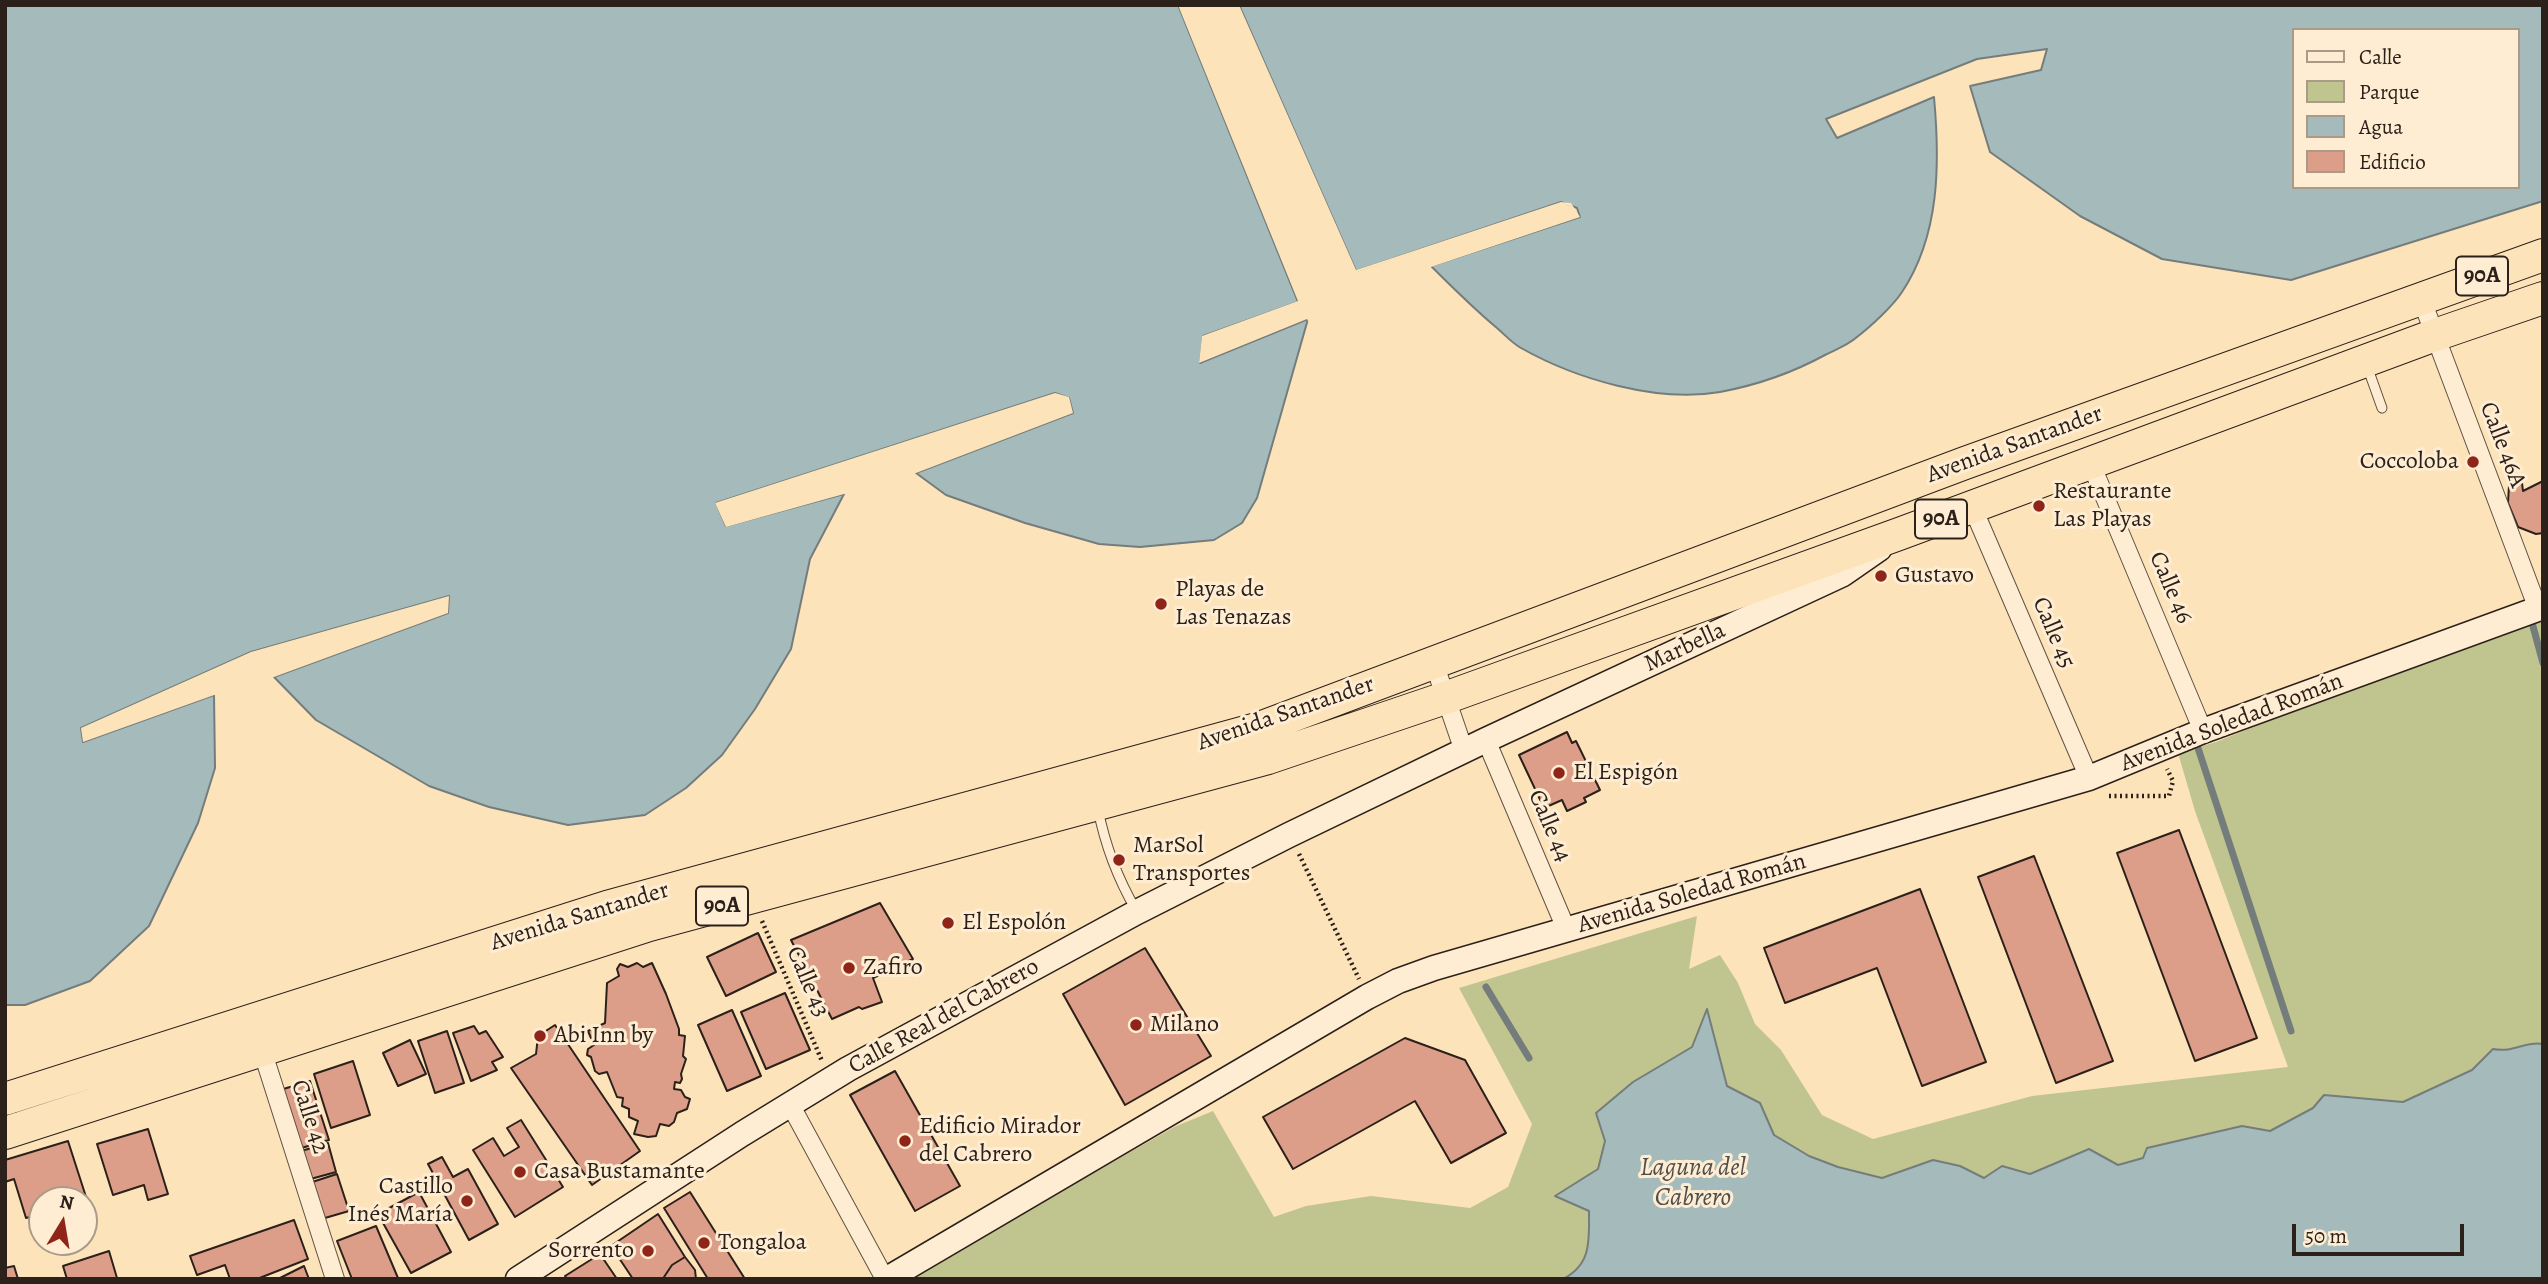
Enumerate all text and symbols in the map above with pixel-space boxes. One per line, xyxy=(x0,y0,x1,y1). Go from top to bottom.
legend xyxy=(2292,28,2520,189)
text: Calle xyxy=(2359,43,2402,71)
text: Parque xyxy=(2359,78,2419,106)
text: Agua xyxy=(2359,113,2403,141)
text: Edificio xyxy=(2359,148,2426,176)
road number: 90A xyxy=(2456,256,2508,296)
street label: Calle 46A xyxy=(2473,398,2531,492)
street label: Avenida Santander xyxy=(1923,400,2107,490)
place label: Coccoloba xyxy=(2360,448,2459,476)
marker: Coccoloba xyxy=(2465,454,2481,470)
place label: Restaurante Las Playas xyxy=(2053,478,2171,534)
marker: Restaurante Las Playas xyxy=(2031,498,2047,514)
road number: 90A xyxy=(1915,499,1967,538)
street label: Calle 46 xyxy=(2142,548,2198,628)
place label: Gustavo xyxy=(1895,562,1974,590)
marker: Gustavo xyxy=(1873,568,1889,584)
place label: Playas de Las Tenazas xyxy=(1175,576,1291,632)
street label: Calle 45 xyxy=(2025,593,2081,673)
marker: Playas de Las Tenazas xyxy=(1153,596,1169,612)
street label: Marbella xyxy=(1640,617,1730,679)
street label: Avenida Soledad Román xyxy=(2117,667,2347,779)
street label: Avenida Santander xyxy=(1194,670,1378,758)
place label: El Espigón xyxy=(1573,759,1678,787)
marker: El Espigón xyxy=(1551,765,1567,781)
street label: Calle 44 xyxy=(1521,786,1577,866)
place label: MarSol Transportes xyxy=(1133,832,1250,888)
street label: Avenida Soledad Román xyxy=(1575,848,1809,940)
marker: MarSol Transportes xyxy=(1111,852,1127,868)
street label: Avenida Santander xyxy=(487,876,673,958)
road number: 90A xyxy=(696,886,748,925)
place label: El Espolón xyxy=(962,909,1066,937)
marker: El Espolón xyxy=(940,915,956,931)
street label: Calle 43 xyxy=(779,942,835,1022)
street label: Calle Real del Cabrero xyxy=(844,953,1044,1081)
place label: Zafiro xyxy=(863,954,923,982)
marker: Zafiro xyxy=(841,960,857,976)
place label: Milano xyxy=(1150,1011,1219,1039)
marker: Milano xyxy=(1128,1017,1144,1033)
place label: Abi Inn by xyxy=(554,1022,653,1050)
marker: Abi Inn by xyxy=(532,1028,548,1044)
street label: Calle 42 xyxy=(284,1077,334,1157)
place label: Edificio Mirador del Cabrero xyxy=(919,1113,1081,1169)
marker: Edificio Mirador del Cabrero xyxy=(897,1133,913,1149)
water label: Laguna del Cabrero xyxy=(1640,1153,1746,1214)
place label: Casa Bustamante xyxy=(534,1158,705,1186)
marker: Casa Bustamante xyxy=(512,1164,528,1180)
place label: Castillo Inés María xyxy=(348,1173,453,1229)
north arrow xyxy=(28,1186,98,1256)
text: N xyxy=(57,1188,76,1216)
marker: Castillo Inés María xyxy=(459,1193,475,1209)
scale bar xyxy=(2296,1210,2468,1254)
text: 50 m xyxy=(2305,1222,2347,1250)
place label: Tongaloa xyxy=(718,1229,807,1257)
marker: Tongaloa xyxy=(696,1235,712,1251)
place label: Sorrento xyxy=(548,1237,634,1265)
marker: Sorrento xyxy=(640,1243,656,1259)

